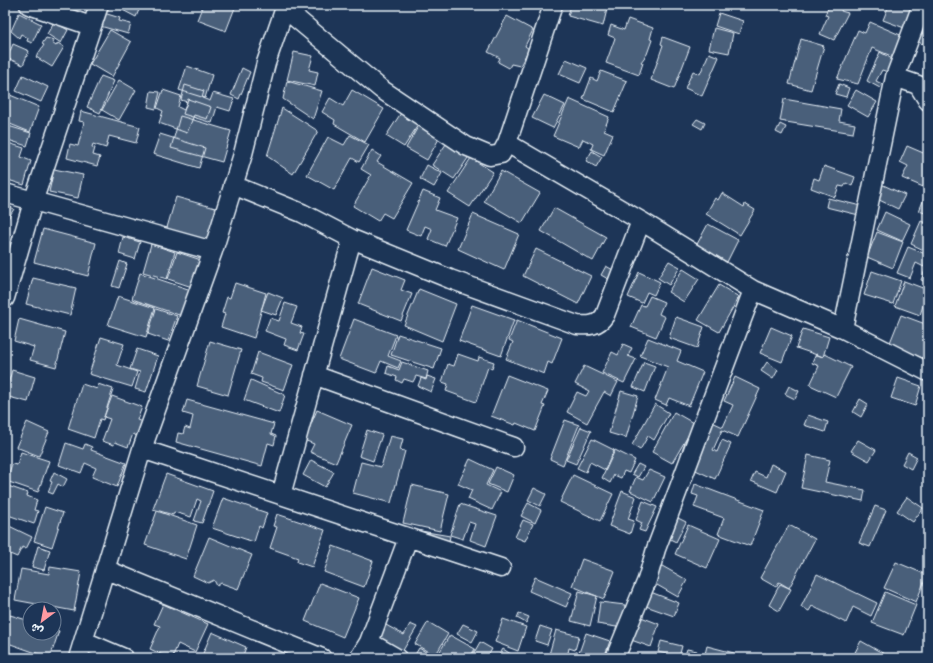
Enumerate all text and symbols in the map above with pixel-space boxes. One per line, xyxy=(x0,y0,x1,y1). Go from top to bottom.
north arrow xyxy=(22,601,62,641)
text: ش xyxy=(27,619,46,640)

